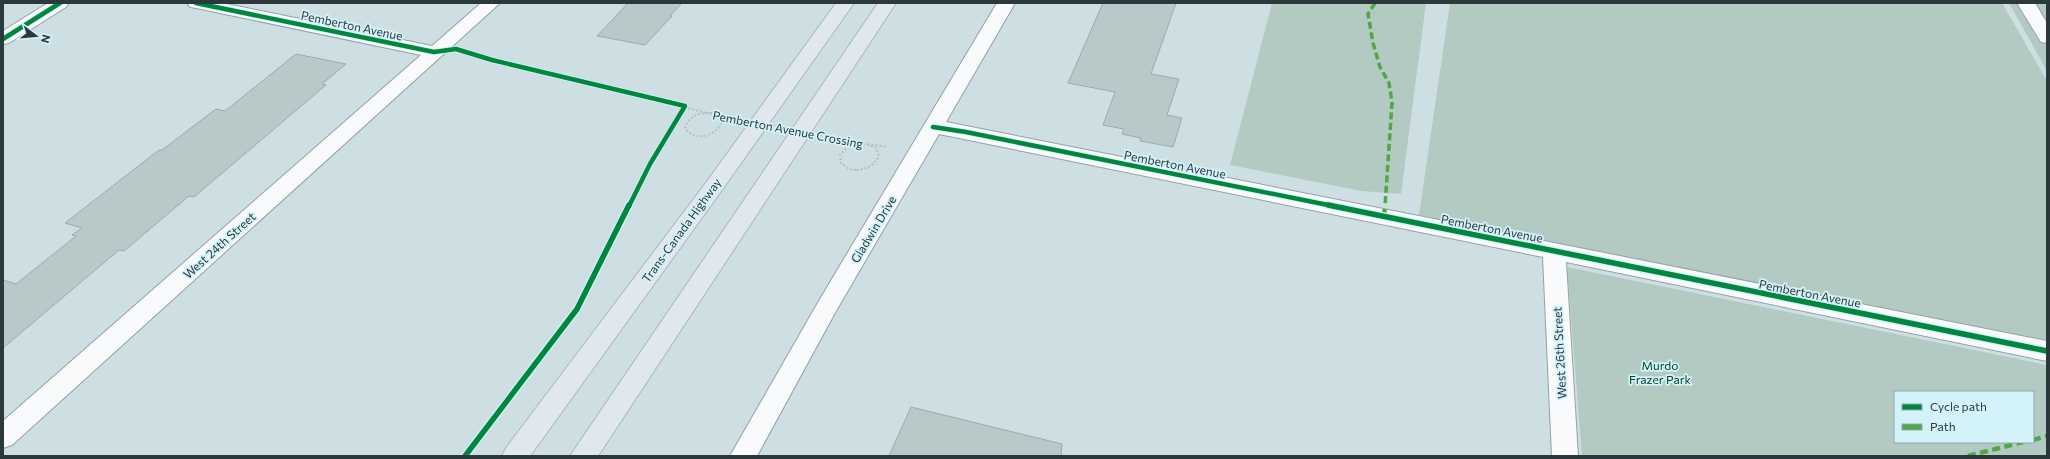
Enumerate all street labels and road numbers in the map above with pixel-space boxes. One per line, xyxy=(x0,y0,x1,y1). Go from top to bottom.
street label: Pemberton Avenue xyxy=(300,7,404,43)
street label: Pemberton Avenue Crossing xyxy=(712,108,865,151)
street label: Pemberton Avenue xyxy=(1123,147,1227,181)
street label: Trans-Canada Highway xyxy=(638,175,724,285)
street label: Gladwin Drive xyxy=(847,193,899,265)
street label: West 24th Street xyxy=(180,209,258,281)
street label: Pemberton Avenue xyxy=(1440,211,1544,245)
street label: Pemberton Avenue xyxy=(1758,276,1862,310)
street label: West 26th Street xyxy=(1550,306,1568,399)

